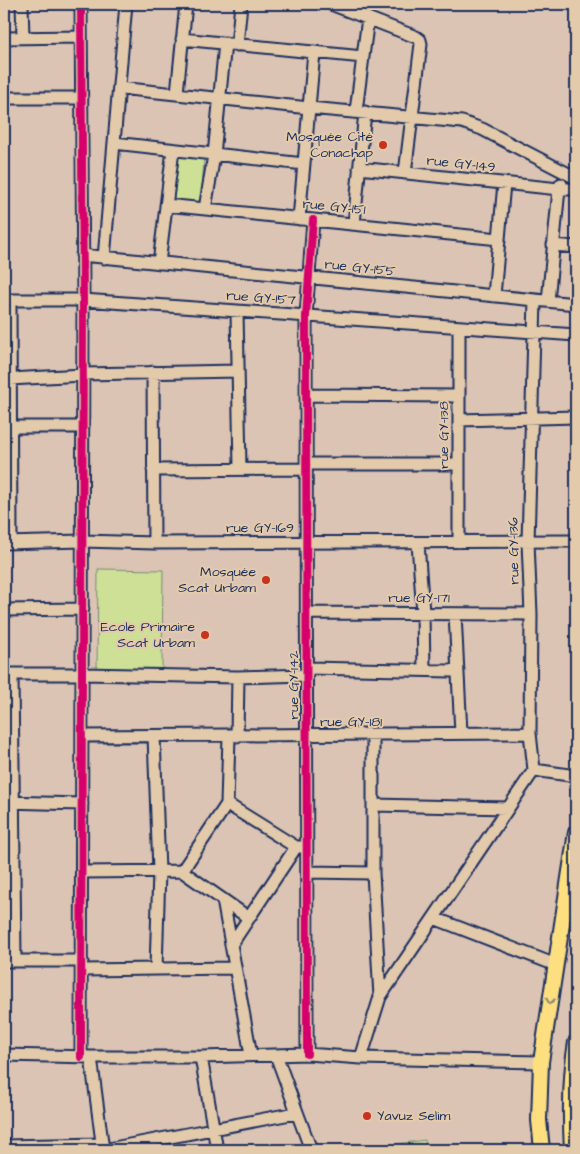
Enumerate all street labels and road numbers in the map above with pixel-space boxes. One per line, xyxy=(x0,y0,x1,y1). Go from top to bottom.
street label: rue GY-149 xyxy=(426,150,496,178)
street label: rue GY-151 xyxy=(302,194,367,220)
street label: rue GY-155 xyxy=(324,254,397,282)
street label: rue GY-157 xyxy=(225,286,297,310)
street label: rue GY-138 xyxy=(434,401,454,469)
street label: rue GY-136 xyxy=(503,517,525,585)
street label: rue GY-169 xyxy=(226,518,294,538)
street label: rue GY-171 xyxy=(388,588,450,608)
street label: rue GY-142 xyxy=(284,651,304,719)
street label: rue GY-181 xyxy=(320,712,382,732)

